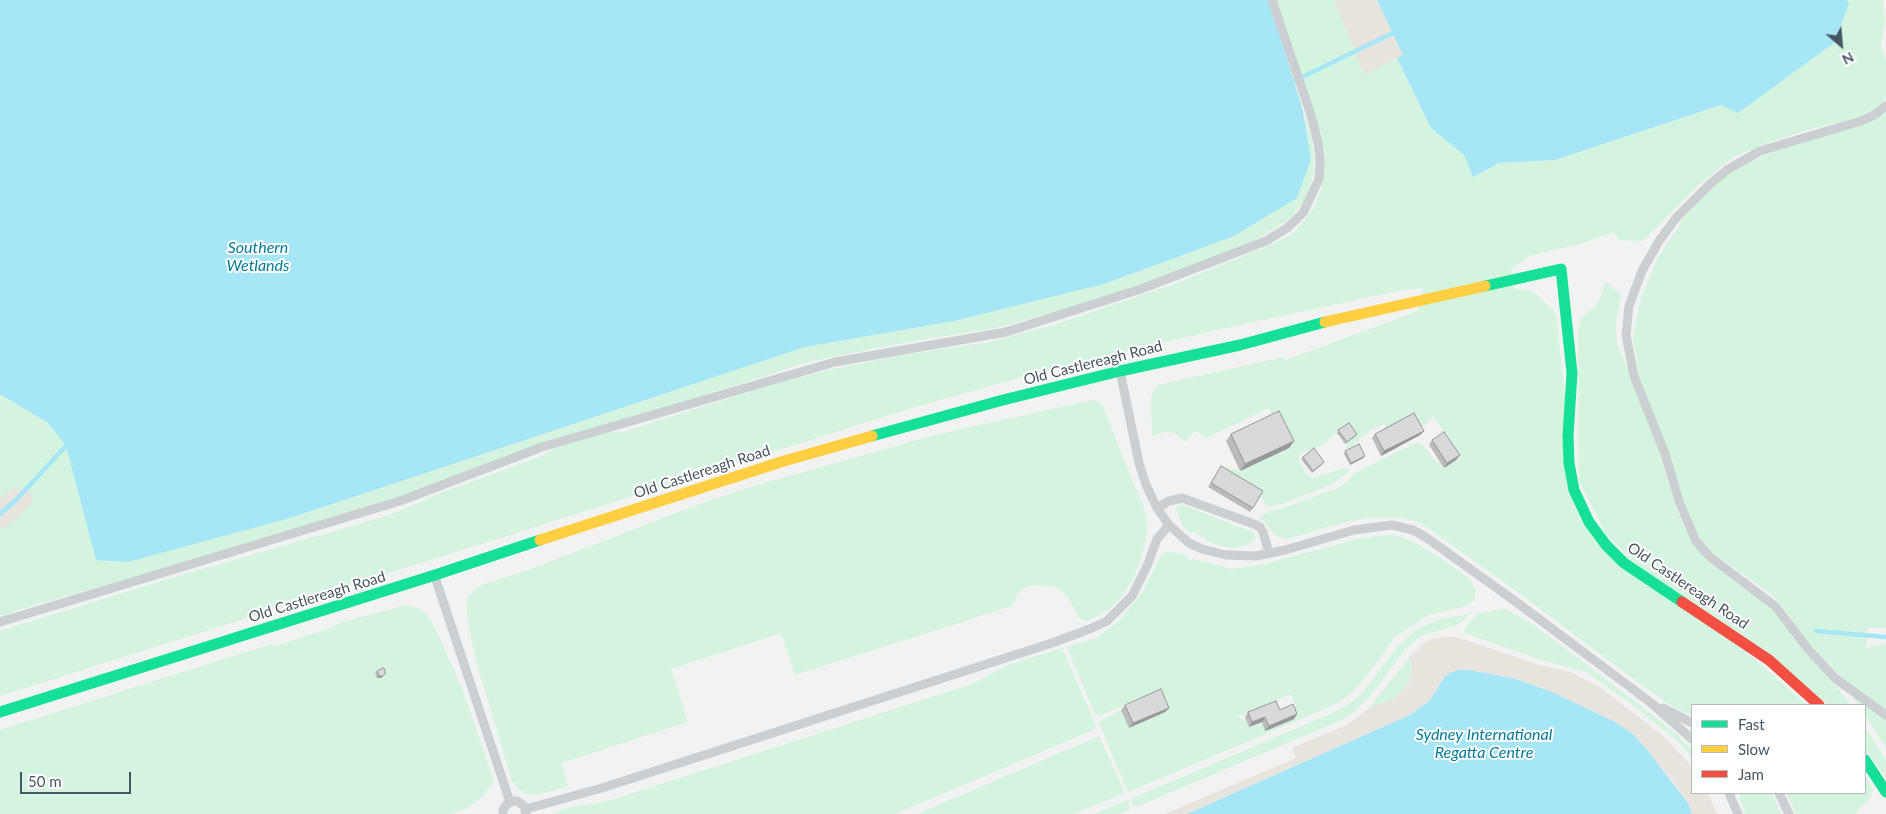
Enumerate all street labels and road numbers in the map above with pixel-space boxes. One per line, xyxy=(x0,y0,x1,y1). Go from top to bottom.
street label: Old Castlereagh Road xyxy=(1022,337,1164,389)
street label: Old Castlereagh Road xyxy=(632,441,772,503)
street label: Old Castlereagh Road xyxy=(1624,539,1752,633)
street label: Old Castlereagh Road xyxy=(246,568,388,626)

